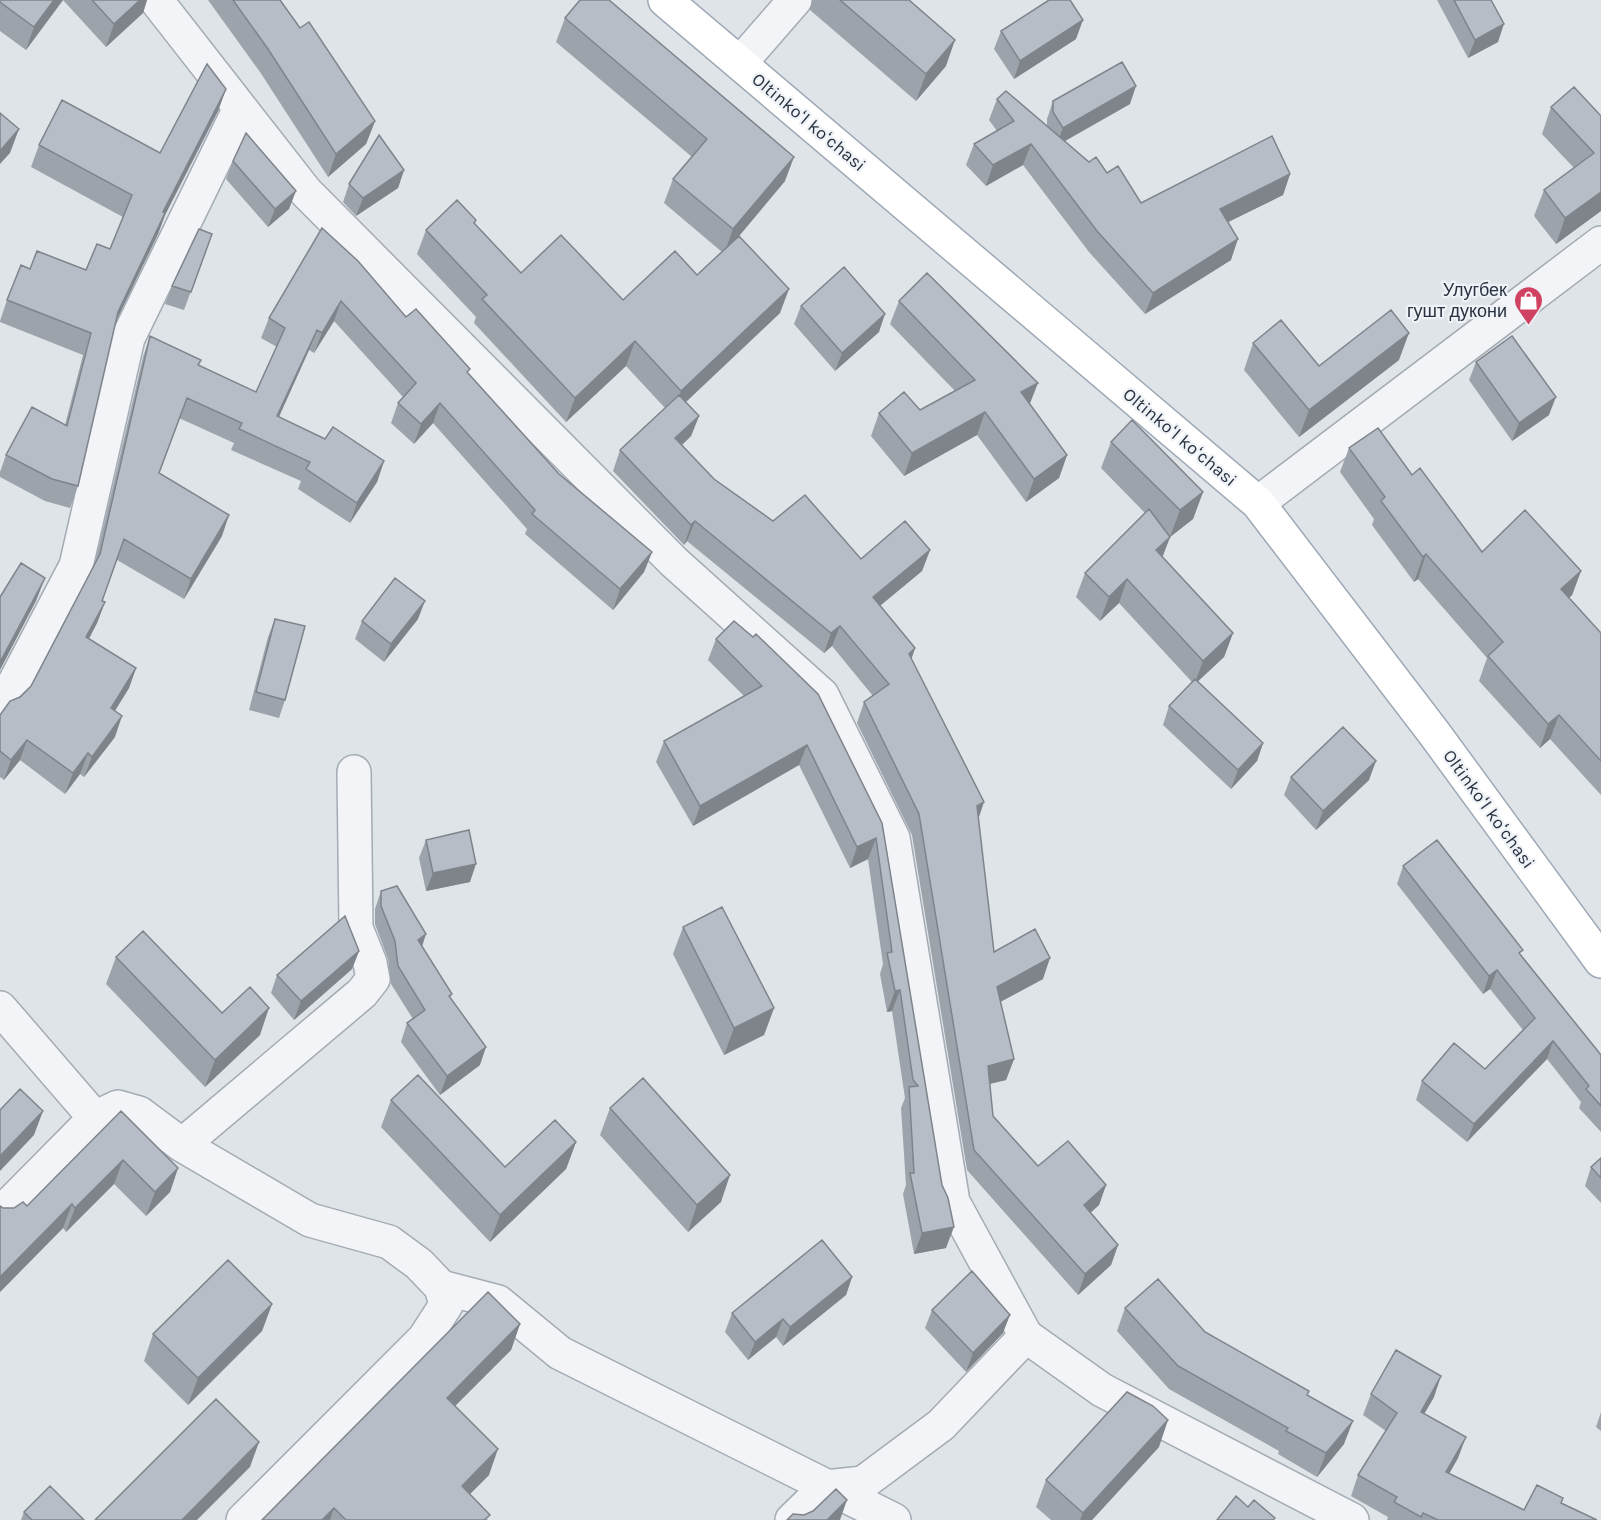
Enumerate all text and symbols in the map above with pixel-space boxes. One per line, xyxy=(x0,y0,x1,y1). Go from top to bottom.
street label: Oltinkoʻl koʻchasi xyxy=(748,68,870,176)
place label: Улугбек гушт дукони xyxy=(1407,279,1507,322)
shop icon: Улугбек гушт дукони xyxy=(1512,284,1544,326)
street label: Oltinkoʻl koʻchasi xyxy=(1119,383,1241,491)
street label: Oltinkoʻl koʻchasi xyxy=(1438,745,1540,873)

